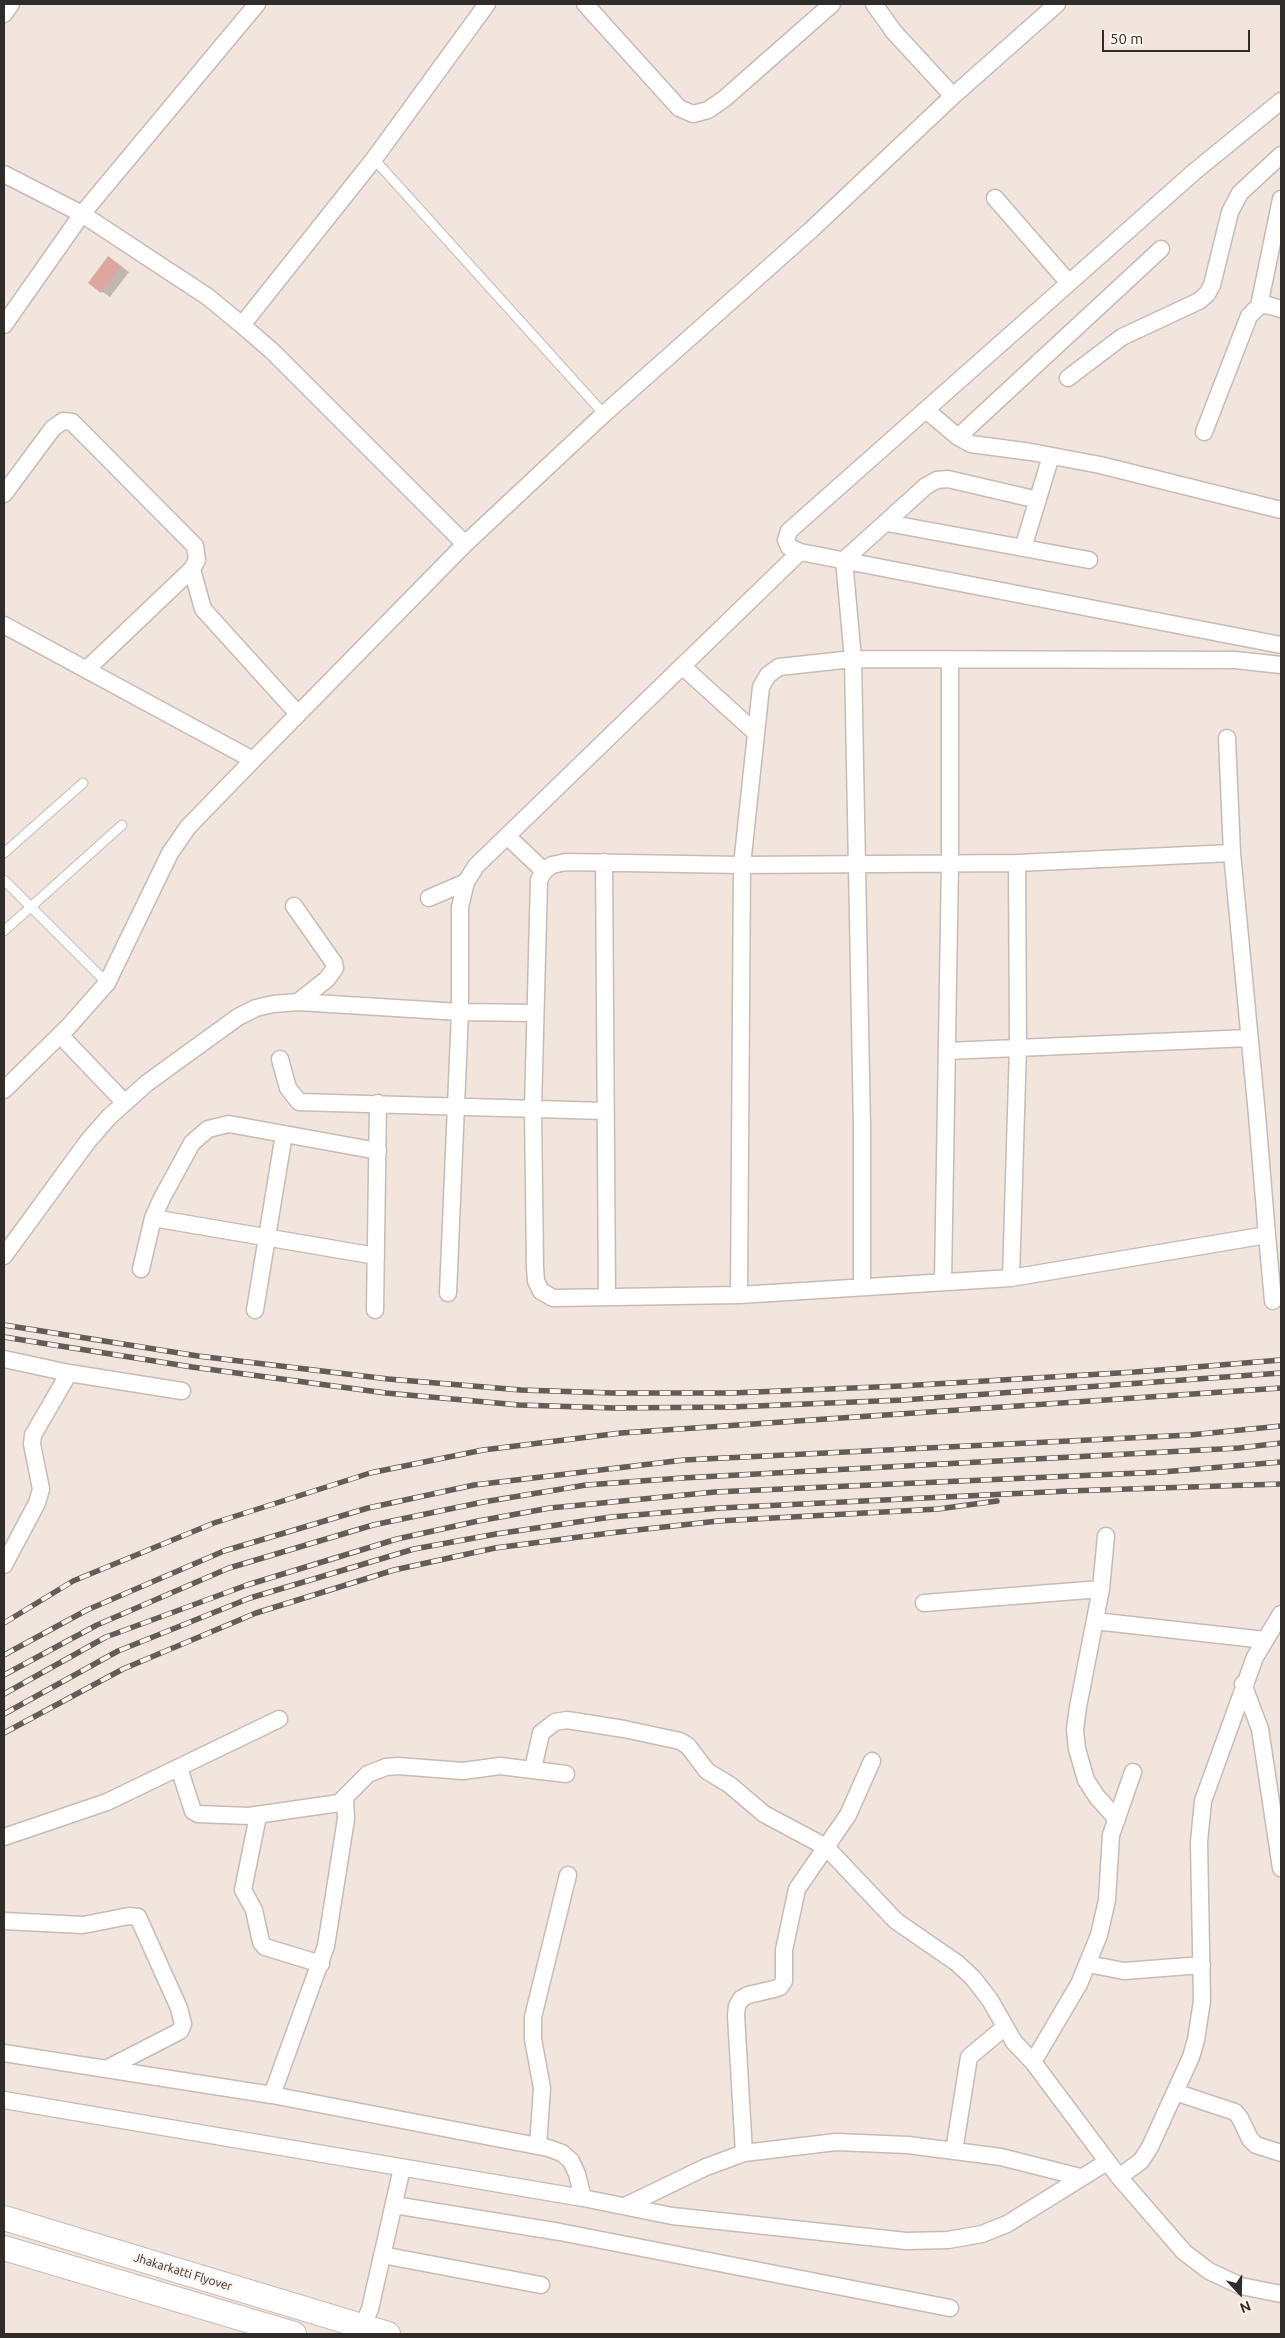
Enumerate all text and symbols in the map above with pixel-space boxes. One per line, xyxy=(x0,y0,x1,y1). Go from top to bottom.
scale bar xyxy=(1105,20,1252,52)
text: 50 m xyxy=(1110,30,1143,47)
street label: Jhakarkatti Flyover xyxy=(132,2250,234,2294)
north arrow xyxy=(1215,2268,1265,2318)
text: N xyxy=(1238,2298,1253,2316)

